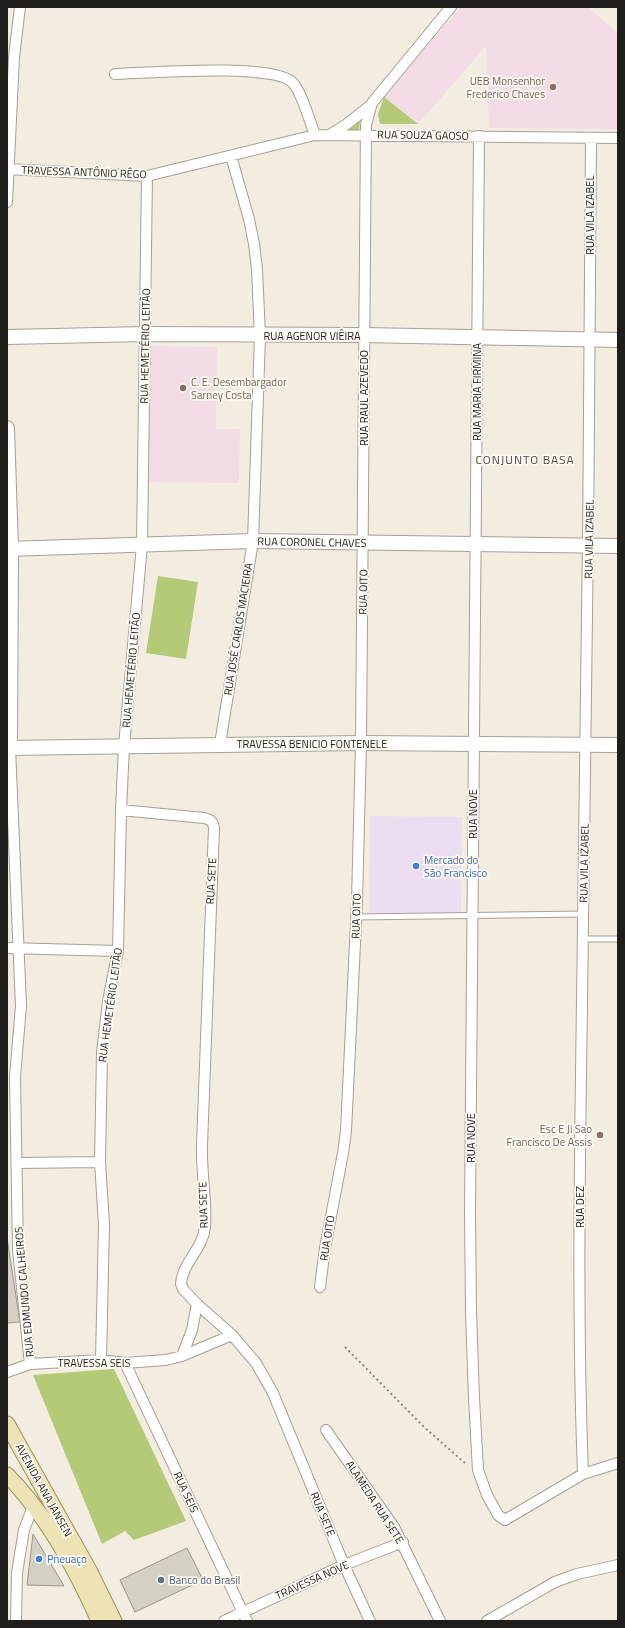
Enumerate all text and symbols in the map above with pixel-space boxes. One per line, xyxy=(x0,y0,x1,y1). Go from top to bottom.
place label: UEB Monsenhor Frederico Chaves xyxy=(466,73,545,102)
marker: UEB Monsenhor Frederico Chaves xyxy=(548,82,558,92)
street label: RUA SOUZA GAOSO xyxy=(377,126,469,144)
street label: TRAVESSA ANTÔNIO RÊGO xyxy=(21,162,147,182)
street label: RUA VILA IZABEL xyxy=(582,175,598,255)
street label: RUA HEMETÉRIO LEITÃO xyxy=(136,288,154,404)
street label: RUA AGENOR VIÊIRA xyxy=(263,328,361,344)
street label: RUA MARIA FIRMINA xyxy=(469,342,485,441)
street label: RUA RAUL AZEVEDO xyxy=(356,350,372,446)
place label: C. E. Desembargador Sarney Costa xyxy=(191,374,287,403)
marker: C. E. Desembargador Sarney Costa xyxy=(178,383,188,393)
district label: CONJUNTO BASA xyxy=(475,450,575,469)
street label: RUA VILA IZABEL xyxy=(580,498,598,579)
street label: RUA CORONEL CHAVES xyxy=(257,533,367,551)
street label: RUA JOSÉ CARLOS MACIEIRA xyxy=(220,561,256,696)
street label: RUA OITO xyxy=(355,569,371,615)
street label: RUA HEMETÉRIO LEITÃO xyxy=(118,612,144,728)
street label: TRAVESSA BENICIO FONTENELE xyxy=(237,736,387,752)
street label: RUA NOVE xyxy=(465,789,481,839)
street label: RUA VILA IZABEL xyxy=(575,822,593,903)
place label: Mercado do São Francisco xyxy=(424,852,488,881)
street label: RUA SETE xyxy=(202,857,220,905)
marker: Mercado do São Francisco xyxy=(411,861,421,871)
street label: RUA OITO xyxy=(347,893,365,939)
street label: RUA HEMETÉRIO LEITÃO xyxy=(94,947,126,1063)
street label: RUA NOVE xyxy=(463,1113,479,1163)
place label: Esc E Ji Sao Francisco De Assis xyxy=(507,1121,592,1150)
marker: Esc E Ji Sao Francisco De Assis xyxy=(595,1130,605,1140)
street label: RUA SETE xyxy=(194,1181,212,1229)
street label: RUA DEZ xyxy=(572,1186,588,1228)
street label: RUA OITO xyxy=(316,1214,338,1262)
street label: RUA EDMUNDO CALHEIROS xyxy=(10,1226,38,1358)
street label: TRAVESSA SEIS xyxy=(58,1355,130,1371)
street label: AVENIDA ANA JANSEN xyxy=(12,1440,76,1540)
street label: ALAMEDA RUA SETE xyxy=(342,1457,408,1547)
street label: RUA SEIS xyxy=(170,1469,202,1515)
street label: RUA SETE xyxy=(307,1489,339,1539)
place label: Pneuaço xyxy=(47,1551,87,1567)
marker: Pneuaço xyxy=(34,1554,44,1564)
street label: TRAVESSA NOVE xyxy=(273,1557,351,1603)
place label: Banco do Brasil xyxy=(169,1572,240,1588)
marker: Banco do Brasil xyxy=(156,1575,166,1585)

